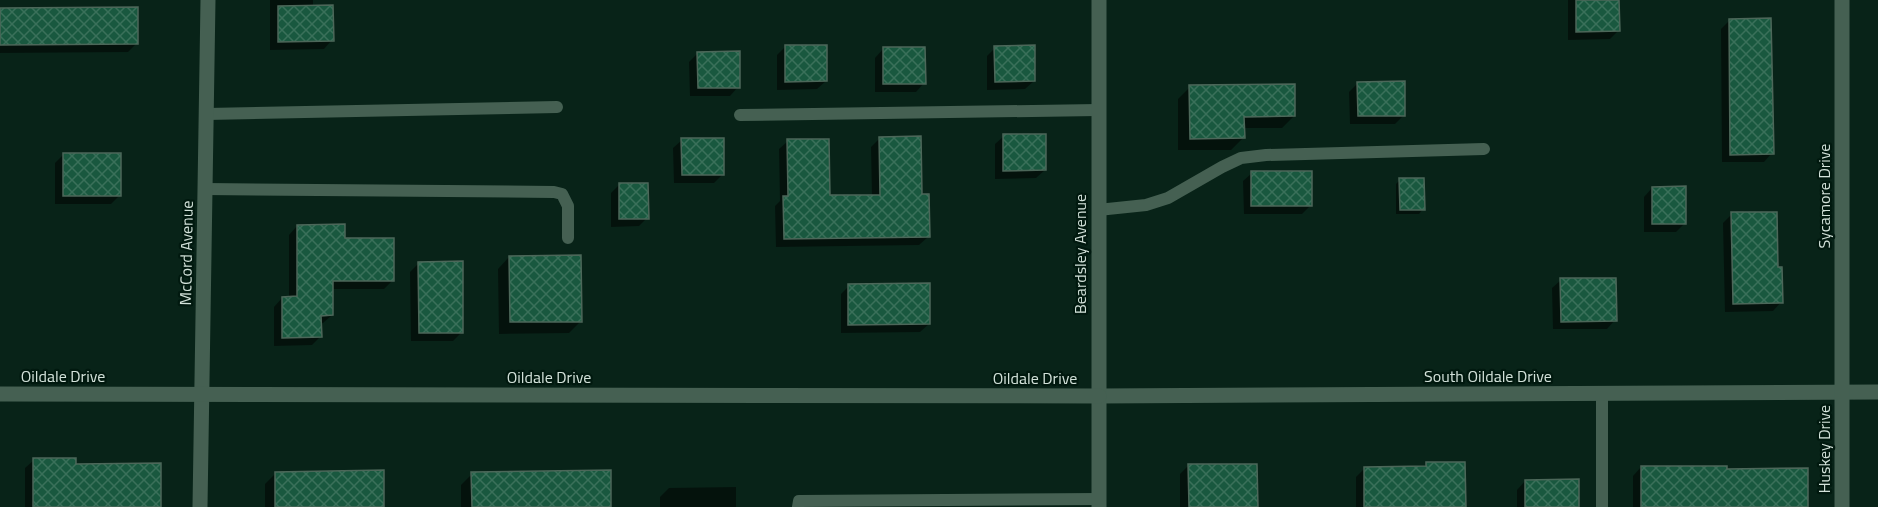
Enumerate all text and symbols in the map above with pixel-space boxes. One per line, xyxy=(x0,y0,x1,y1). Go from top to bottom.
street label: Sycamore Drive xyxy=(1812,144,1836,248)
street label: Beardsley Avenue xyxy=(1068,194,1092,314)
street label: McCord Avenue xyxy=(173,200,199,306)
street label: Oildale Drive xyxy=(21,364,105,388)
street label: South Oildale Drive xyxy=(1424,364,1552,388)
street label: Oildale Drive xyxy=(507,365,591,389)
street label: Oildale Drive xyxy=(993,366,1077,390)
street label: Huskey Drive xyxy=(1812,405,1836,493)

